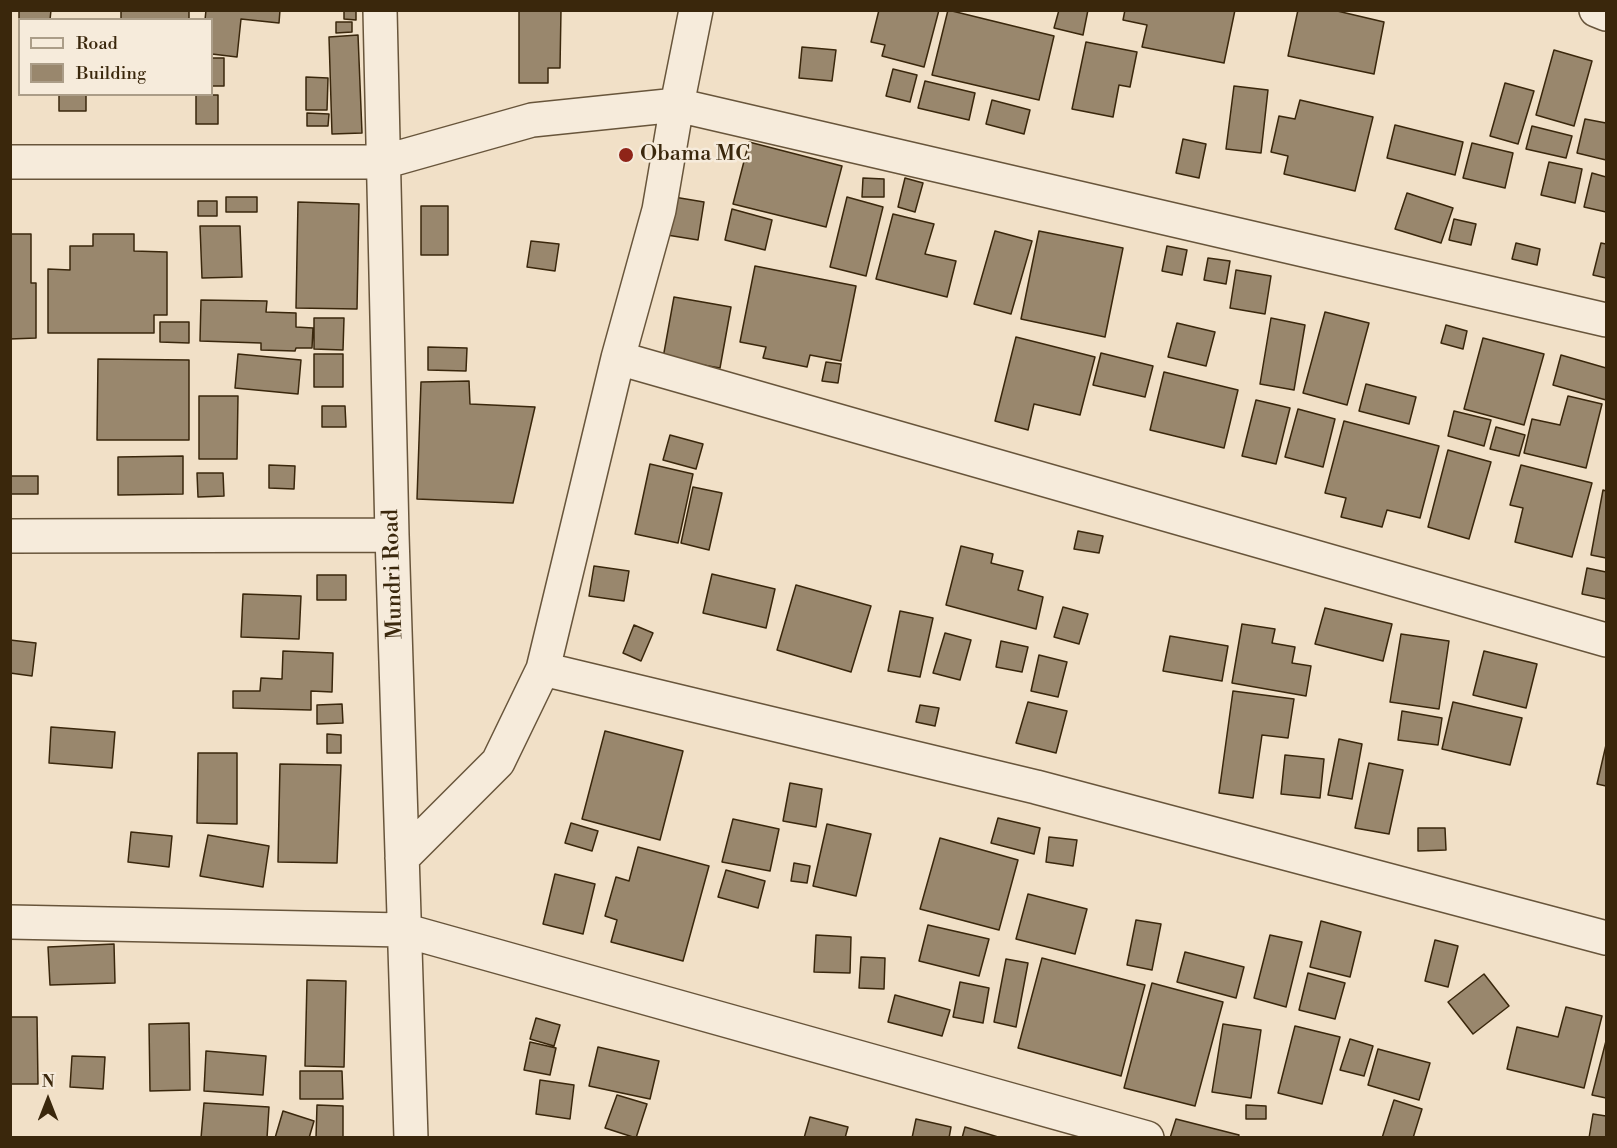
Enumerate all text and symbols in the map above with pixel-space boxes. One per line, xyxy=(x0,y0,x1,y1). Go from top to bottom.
legend xyxy=(18,18,213,96)
text: Road xyxy=(76,32,118,55)
text: Building xyxy=(76,62,146,85)
place label: Obama MC xyxy=(640,142,750,168)
marker: Obama MC xyxy=(617,146,635,164)
street label: Mundri Road xyxy=(379,508,409,640)
north arrow xyxy=(18,1070,78,1130)
text: N xyxy=(42,1072,54,1092)

